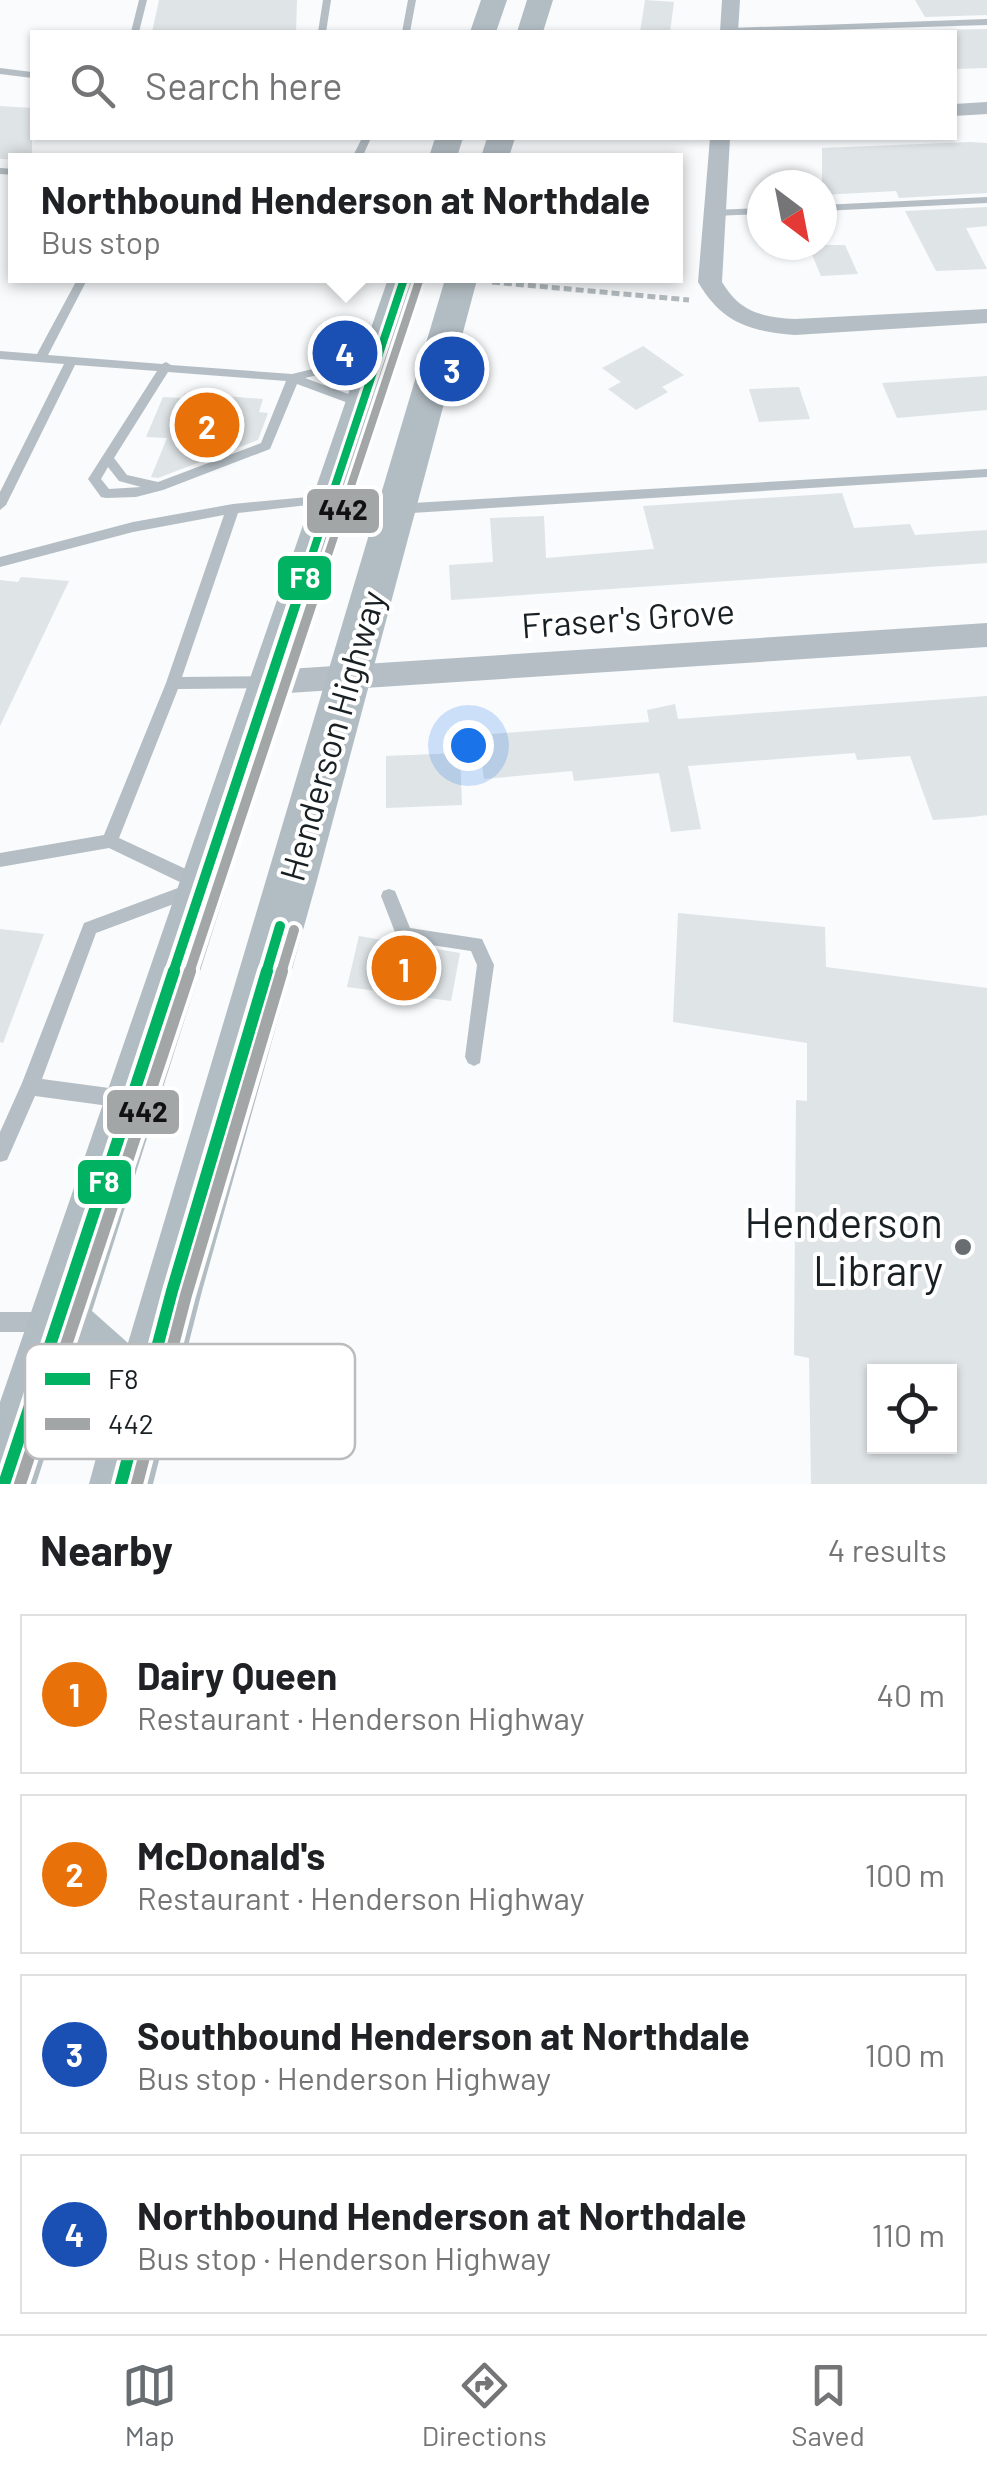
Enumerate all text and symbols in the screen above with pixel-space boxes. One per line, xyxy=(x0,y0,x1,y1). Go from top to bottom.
search box xyxy=(30,30,957,140)
icon: search xyxy=(65,58,120,113)
text: Search here xyxy=(145,62,343,108)
popup xyxy=(8,153,683,283)
north arrow xyxy=(747,170,837,260)
text: Northbound Henderson at Northdale xyxy=(41,176,650,222)
text: Bus stop xyxy=(41,222,161,260)
pin: 4 xyxy=(312,316,378,390)
pin: 3 xyxy=(420,332,484,406)
pin: 2 xyxy=(174,388,240,462)
line badge: 442 xyxy=(305,487,381,535)
text: 442 xyxy=(318,492,368,526)
line badge: F8 xyxy=(276,554,333,602)
text: F8 xyxy=(290,560,320,594)
street label: Henderson Highway xyxy=(270,585,393,885)
street label: Fraser's Grove xyxy=(520,589,736,645)
your location xyxy=(443,720,494,771)
pin: 1 xyxy=(372,930,436,1006)
line badge: 442 xyxy=(105,1088,181,1136)
text: 442 xyxy=(118,1094,168,1128)
line badge: F8 xyxy=(76,1158,133,1206)
text: F8 xyxy=(89,1164,119,1198)
place label: Henderson Library xyxy=(745,1196,943,1295)
marker: Henderson Library xyxy=(952,1236,974,1258)
legend xyxy=(25,1344,355,1459)
text: F8 xyxy=(108,1361,139,1395)
map controls xyxy=(867,1364,957,1454)
button: locate xyxy=(867,1364,957,1454)
text: 442 xyxy=(108,1406,154,1440)
text: Nearby xyxy=(40,1524,173,1574)
text: 4 results xyxy=(828,1530,947,1568)
text: Dairy Queen xyxy=(137,1652,337,1698)
text: 1 xyxy=(69,1675,80,1713)
text: 40 m xyxy=(876,1675,945,1713)
text: Restaurant · Henderson Highway xyxy=(137,1698,585,1736)
text: McDonald's xyxy=(137,1832,325,1878)
text: 2 xyxy=(66,1855,83,1893)
text: 100 m xyxy=(865,1855,945,1893)
text: Restaurant · Henderson Highway xyxy=(137,1878,585,1916)
text: Southbound Henderson at Northdale xyxy=(137,2012,750,2058)
text: 3 xyxy=(66,2035,83,2073)
text: 100 m xyxy=(865,2035,945,2073)
text: Bus stop · Henderson Highway xyxy=(137,2058,551,2096)
text: Northbound Henderson at Northdale xyxy=(137,2192,746,2238)
text: 4 xyxy=(65,2215,84,2253)
text: 110 m xyxy=(872,2215,945,2253)
text: Bus stop · Henderson Highway xyxy=(137,2238,551,2276)
tab: Map xyxy=(122,2358,177,2452)
tab: Directions xyxy=(422,2358,547,2452)
tab: Saved xyxy=(791,2358,865,2452)

